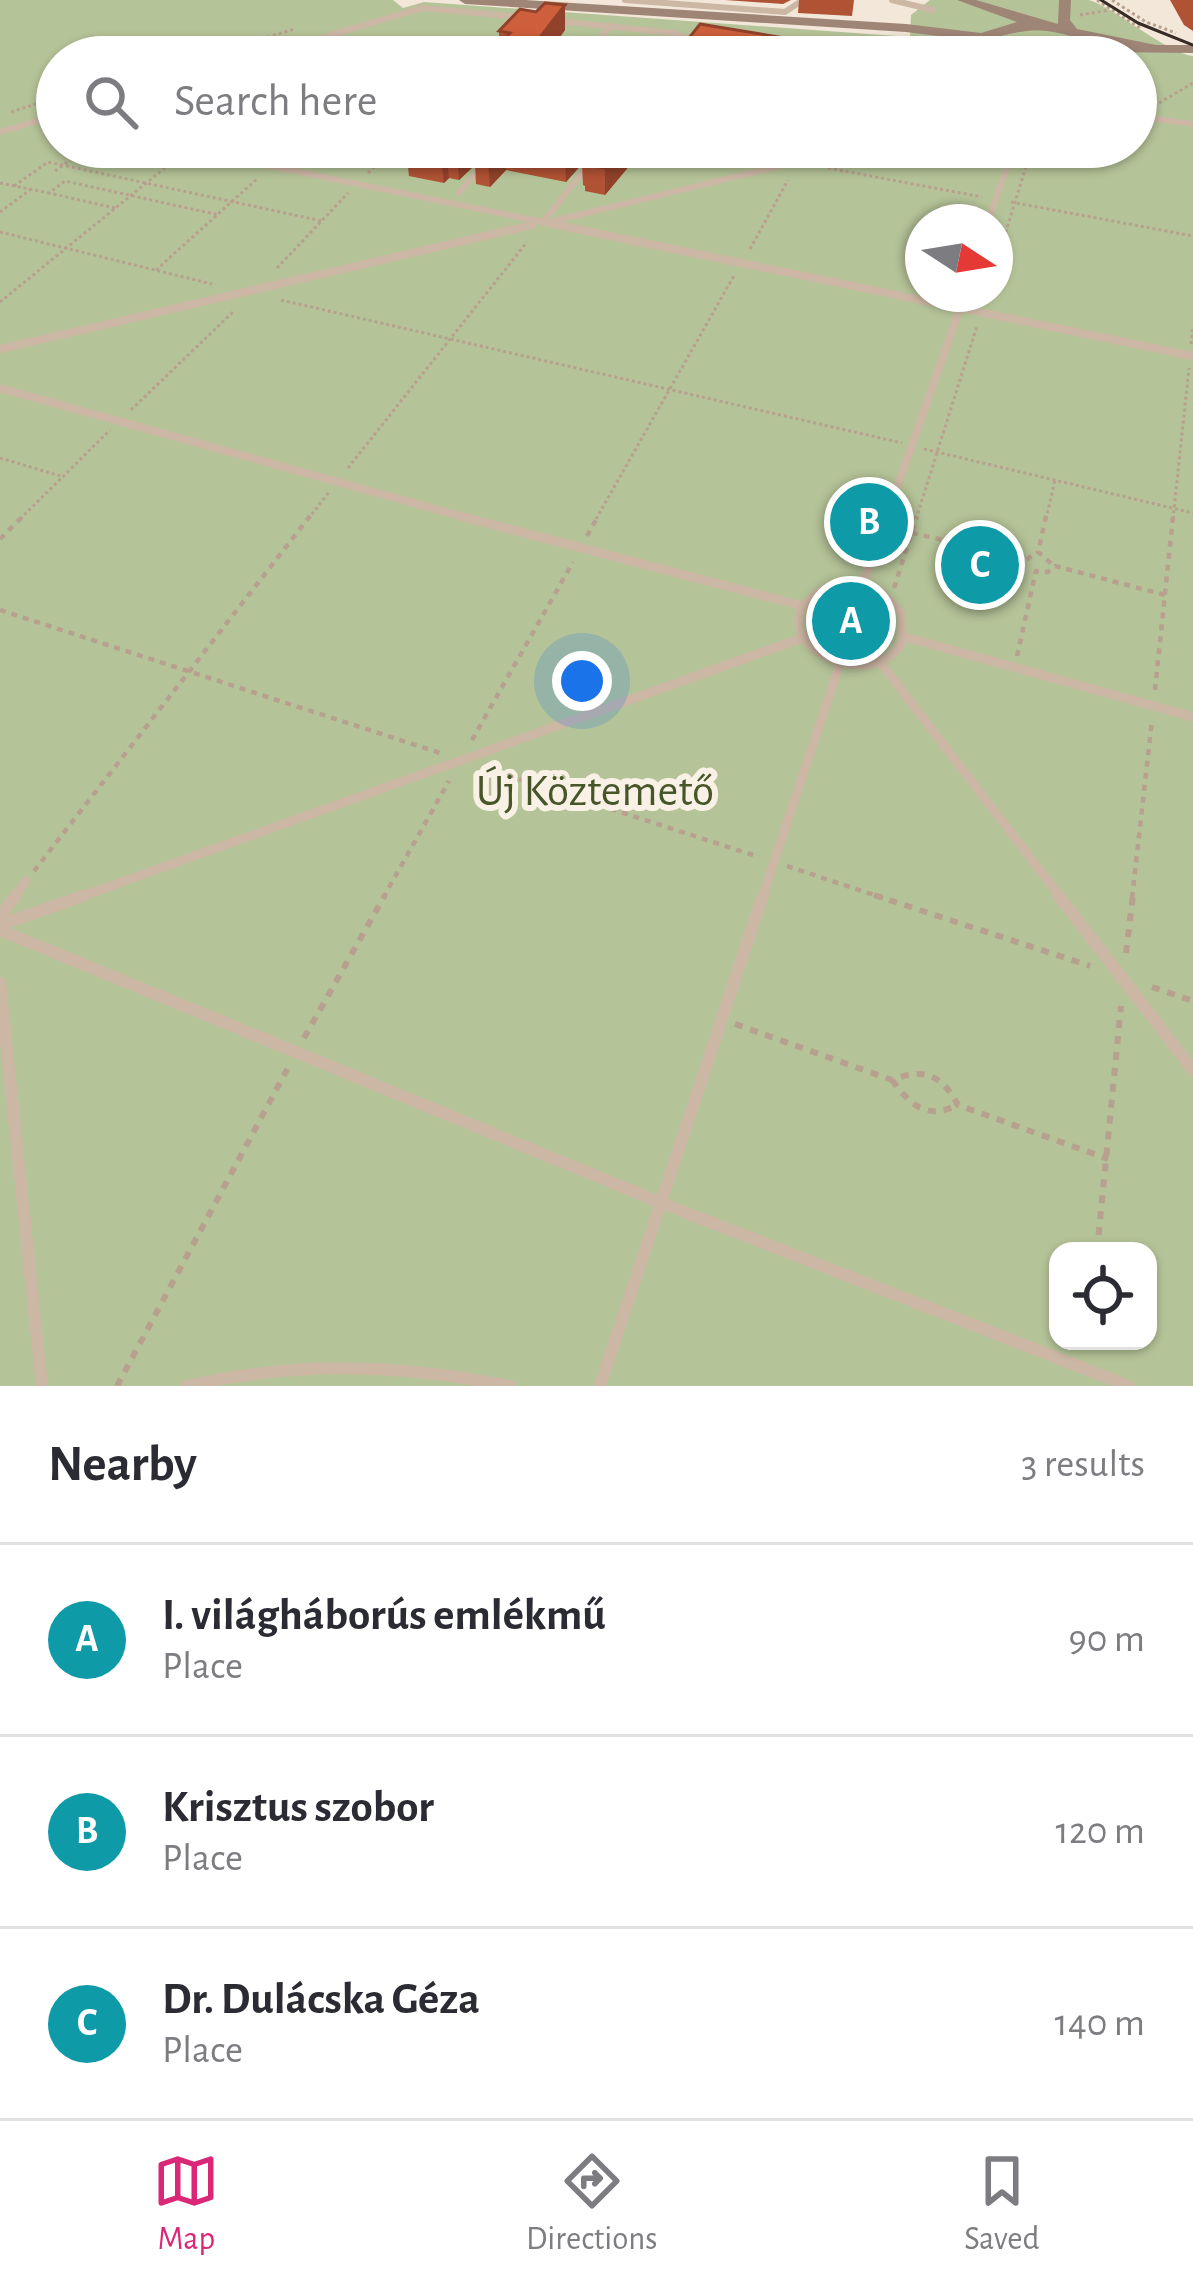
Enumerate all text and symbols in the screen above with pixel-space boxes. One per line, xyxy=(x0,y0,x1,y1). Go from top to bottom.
search box xyxy=(36,36,1157,168)
icon: search xyxy=(78,69,144,135)
text: Search here xyxy=(174,79,377,124)
north arrow xyxy=(905,204,1013,312)
pin: B xyxy=(830,477,908,567)
pin: C xyxy=(941,520,1019,610)
pin: A xyxy=(812,576,890,666)
your location xyxy=(552,651,612,711)
park label: Új Köztemető xyxy=(476,765,714,814)
map controls xyxy=(1049,1242,1157,1350)
button: locate xyxy=(1049,1242,1157,1350)
text: Nearby xyxy=(48,1439,197,1490)
text: 3 results xyxy=(1021,1445,1145,1484)
text: I. világháborús emlékmű xyxy=(162,1593,606,1638)
text: A xyxy=(75,1620,99,1659)
text: 90 m xyxy=(1068,1620,1145,1659)
text: Place xyxy=(162,1647,243,1686)
text: Krisztus szobor xyxy=(162,1785,434,1830)
text: B xyxy=(76,1812,98,1851)
text: 120 m xyxy=(1056,1812,1145,1851)
text: Place xyxy=(162,1839,243,1878)
text: Dr. Dulácska Géza xyxy=(162,1977,480,2022)
text: C xyxy=(77,2004,97,2043)
text: 140 m xyxy=(1055,2004,1145,2043)
text: Place xyxy=(162,2031,243,2070)
tab: Map xyxy=(153,2148,219,2260)
tab: Directions xyxy=(526,2148,657,2260)
tab: Saved xyxy=(964,2148,1040,2260)

